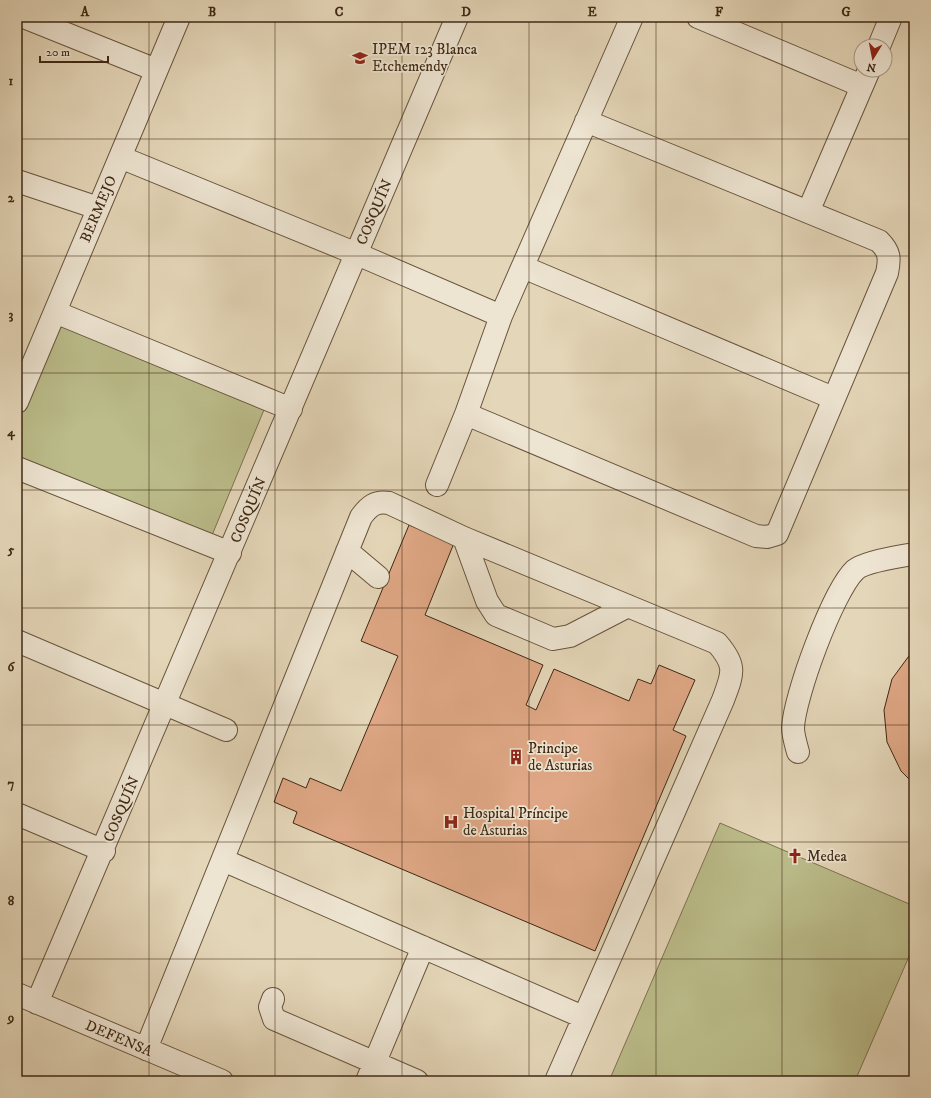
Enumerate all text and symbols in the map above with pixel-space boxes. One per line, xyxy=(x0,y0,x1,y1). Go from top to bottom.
text: A xyxy=(80,4,90,20)
text: B xyxy=(208,4,216,20)
text: C xyxy=(335,4,344,20)
text: D xyxy=(461,4,471,20)
text: E xyxy=(587,4,597,20)
text: F xyxy=(715,4,724,20)
text: G xyxy=(841,4,851,20)
scale bar xyxy=(40,38,108,64)
north arrow xyxy=(853,38,893,78)
place label: IPEM 123 Blanca Etchemendy xyxy=(372,40,478,76)
text: 20 m xyxy=(46,45,70,60)
school or university icon: IPEM 123 Blanca Etchemendy xyxy=(351,49,369,67)
text: N xyxy=(866,59,877,75)
text: 1 xyxy=(9,73,14,89)
street label: BERMEJO xyxy=(76,173,121,246)
street label: COSQUÍN xyxy=(351,176,397,248)
text: 2 xyxy=(8,190,15,206)
text: 3 xyxy=(9,307,14,323)
text: 4 xyxy=(6,424,15,441)
street label: COSQUÍN xyxy=(225,474,271,546)
text: 5 xyxy=(7,542,15,558)
text: 6 xyxy=(8,659,16,675)
place label: Principe de Asturias xyxy=(528,739,592,775)
building icon: Principe de Asturias xyxy=(507,748,525,766)
street label: COSQUÍN xyxy=(98,773,144,845)
text: 7 xyxy=(8,776,15,792)
place label: Hospital Príncipe de Asturias xyxy=(463,804,568,840)
hospital icon: Hospital Príncipe de Asturias xyxy=(442,813,460,831)
church icon: Medea xyxy=(786,847,804,865)
place label: Medea xyxy=(807,847,847,866)
text: 8 xyxy=(8,893,15,909)
text: 9 xyxy=(7,1010,14,1026)
street label: DEFENSA xyxy=(82,1016,156,1061)

